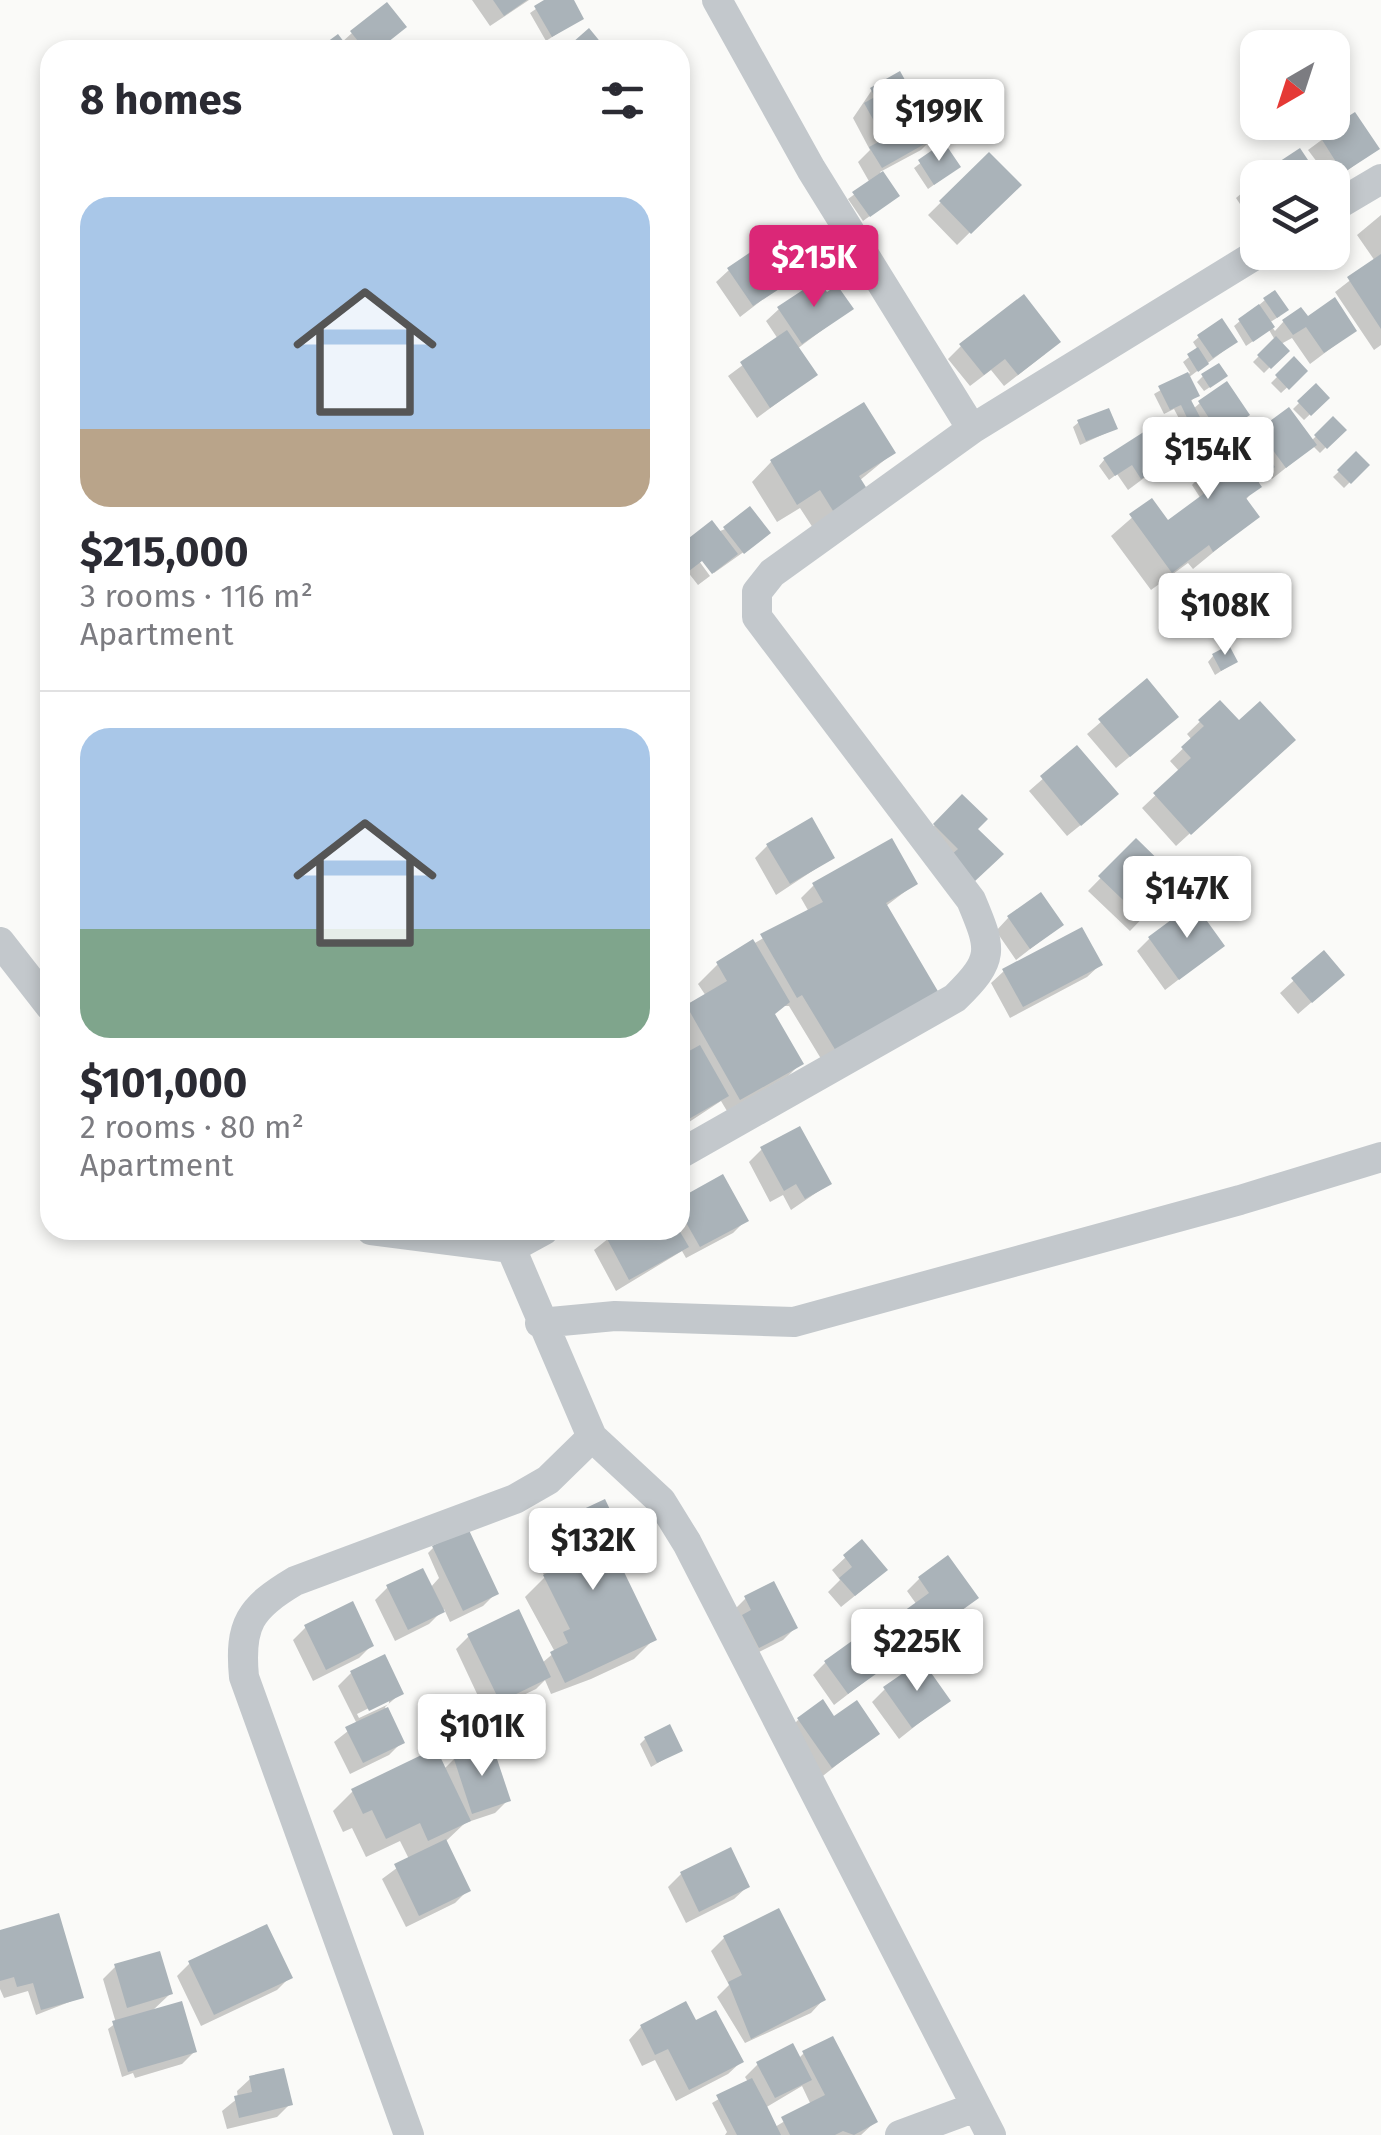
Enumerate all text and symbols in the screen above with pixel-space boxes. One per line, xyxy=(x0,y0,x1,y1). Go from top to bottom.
north arrow xyxy=(1240,30,1350,140)
map controls xyxy=(1240,30,1350,270)
icon: filters xyxy=(595,73,650,128)
text: 8 homes xyxy=(80,75,242,125)
pin: $199K xyxy=(869,79,1009,164)
text: $199K xyxy=(895,92,983,130)
button: layers xyxy=(1240,160,1350,270)
pin: $215K xyxy=(744,225,884,310)
text: $215K xyxy=(771,238,857,276)
icon: home xyxy=(275,262,455,442)
pin: $154K xyxy=(1138,417,1278,502)
text: $154K xyxy=(1165,430,1251,468)
text: $215,000 xyxy=(80,527,249,577)
pin: $108K xyxy=(1155,573,1295,658)
text: 3 rooms · 116 m² xyxy=(80,577,313,615)
text: $108K xyxy=(1181,586,1269,624)
text: Apartment xyxy=(80,615,234,653)
icon: home xyxy=(275,793,455,973)
pin: $147K xyxy=(1117,856,1257,941)
text: $147K xyxy=(1145,869,1229,907)
text: $101,000 xyxy=(80,1058,247,1108)
text: 2 rooms · 80 m² xyxy=(80,1108,304,1146)
text: Apartment xyxy=(80,1146,234,1184)
pin: $132K xyxy=(523,1508,663,1593)
text: $132K xyxy=(551,1521,635,1559)
pin: $225K xyxy=(847,1609,987,1694)
text: $225K xyxy=(873,1622,961,1660)
pin: $101K xyxy=(412,1694,552,1779)
text: $101K xyxy=(440,1707,524,1745)

